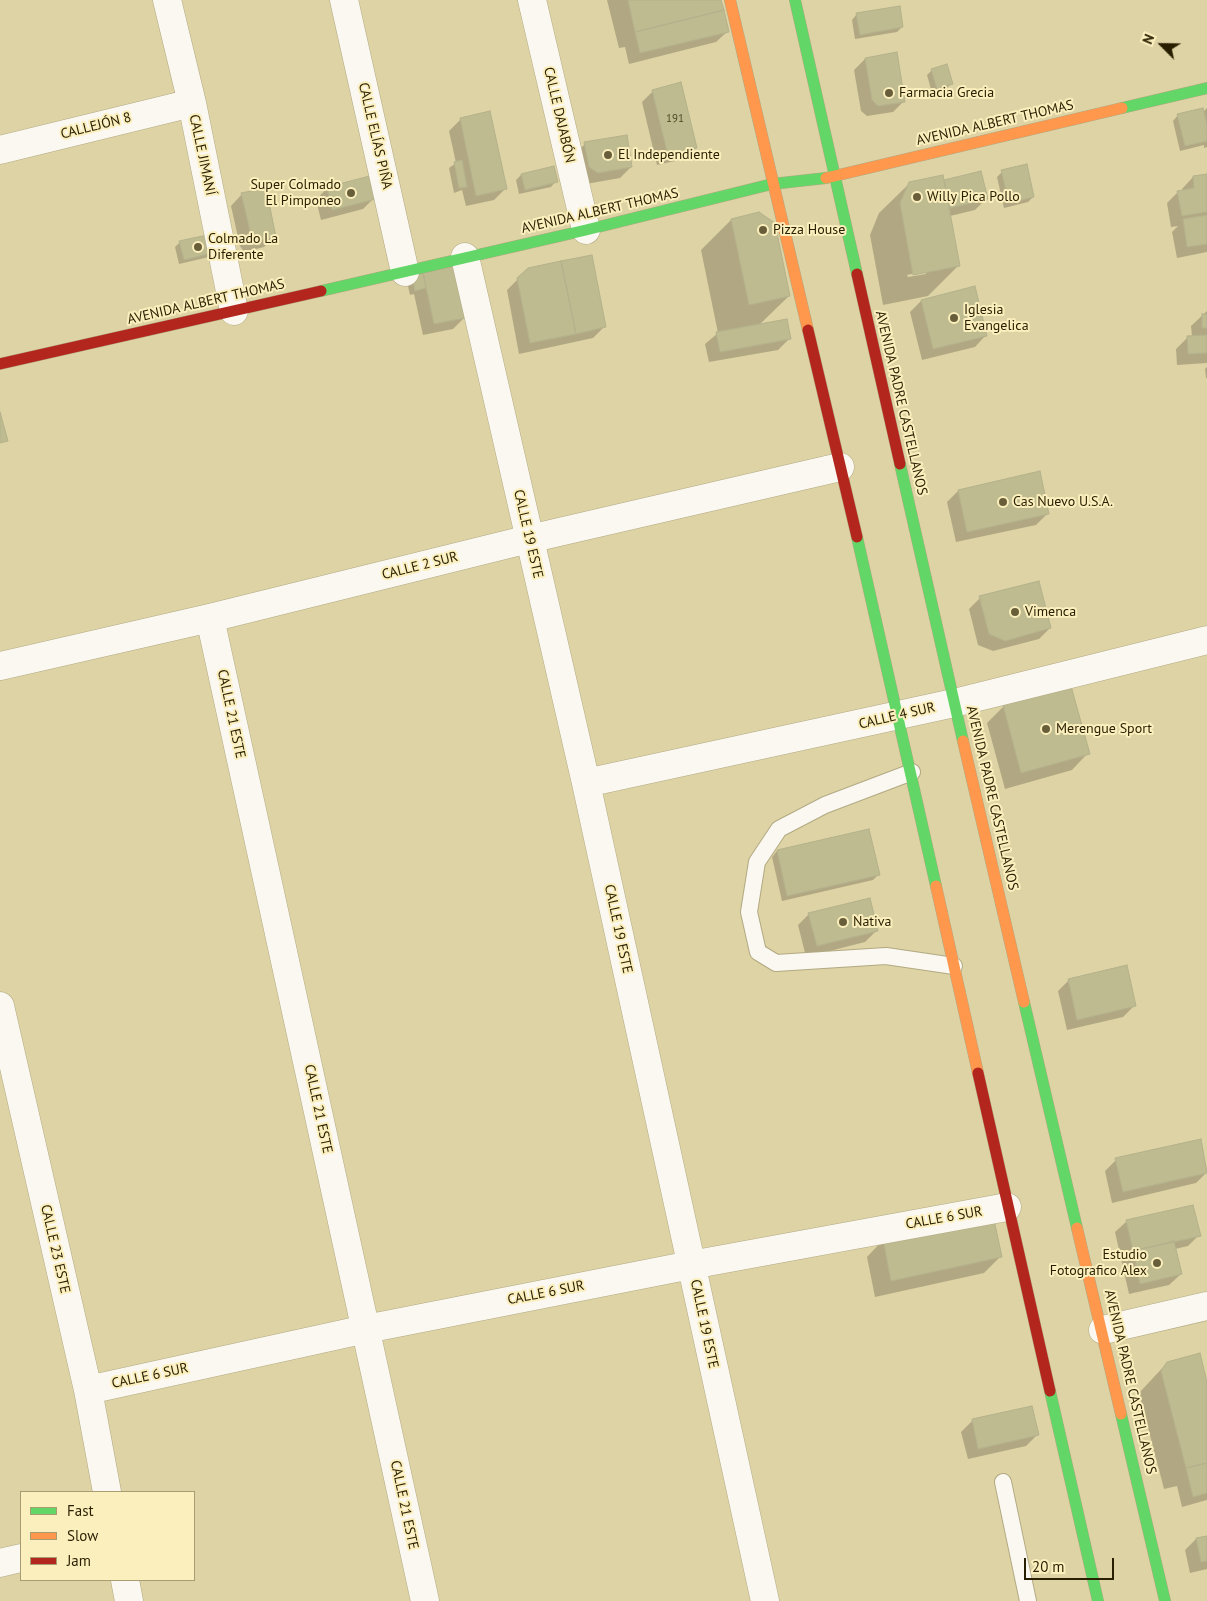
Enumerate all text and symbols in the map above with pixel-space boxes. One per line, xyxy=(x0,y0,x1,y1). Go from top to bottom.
north arrow xyxy=(1137,20,1187,70)
text: N xyxy=(1138,31,1158,47)
street label: CALLE DAJABÓN xyxy=(540,65,578,165)
street label: CALLE ELÍAS PIÑA xyxy=(355,81,395,191)
place label: Farmacia Grecia xyxy=(899,85,994,101)
marker: Farmacia Grecia xyxy=(883,87,895,99)
street label: AVENIDA ALBERT THOMAS xyxy=(915,97,1075,149)
street label: CALLEJÓN 8 xyxy=(59,109,133,143)
house number: 191 xyxy=(666,112,684,126)
street label: CALLE JIMANÍ xyxy=(185,113,219,197)
place label: El Independiente xyxy=(618,147,720,163)
marker: El Independiente xyxy=(602,149,614,161)
place label: Super Colmado El Pimponeo xyxy=(250,177,341,210)
street label: AVENIDA ALBERT THOMAS xyxy=(520,185,680,237)
marker: Super Colmado El Pimponeo xyxy=(345,187,357,199)
place label: Willy Pica Pollo xyxy=(927,189,1020,205)
marker: Willy Pica Pollo xyxy=(911,191,923,203)
place label: Pizza House xyxy=(773,222,845,238)
marker: Pizza House xyxy=(757,224,769,236)
place label: Colmado La Diferente xyxy=(208,231,278,264)
marker: Colmado La Diferente xyxy=(192,241,204,253)
street label: AVENIDA ALBERT THOMAS xyxy=(126,276,286,328)
place label: Iglesia Evangelica xyxy=(964,302,1029,334)
street label: AVENIDA PADRE CASTELLANOS xyxy=(872,309,930,497)
marker: Iglesia Evangelica xyxy=(948,312,960,324)
street label: CALLE 19 ESTE xyxy=(510,488,546,580)
place label: Cas Nuevo U.S.A. xyxy=(1013,494,1113,510)
marker: Cas Nuevo U.S.A. xyxy=(997,496,1009,508)
street label: CALLE 2 SUR xyxy=(380,548,460,584)
place label: Vimenca xyxy=(1025,604,1076,620)
marker: Vimenca xyxy=(1009,606,1021,618)
street label: CALLE 21 ESTE xyxy=(213,668,249,760)
street label: CALLE 4 SUR xyxy=(857,699,937,733)
street label: AVENIDA PADRE CASTELLANOS xyxy=(963,704,1021,892)
place label: Merengue Sport xyxy=(1056,721,1152,737)
marker: Merengue Sport xyxy=(1040,723,1052,735)
street label: CALLE 19 ESTE xyxy=(600,883,636,975)
place label: Nativa xyxy=(853,914,892,930)
marker: Nativa xyxy=(837,916,849,928)
street label: CALLE 21 ESTE xyxy=(300,1063,336,1155)
street label: CALLE 23 ESTE xyxy=(37,1203,73,1295)
street label: CALLE 6 SUR xyxy=(904,1203,984,1233)
place label: Estudio Fotografico Alex xyxy=(1050,1247,1147,1280)
marker: Estudio Fotografico Alex xyxy=(1151,1257,1163,1269)
street label: CALLE 6 SUR xyxy=(506,1277,586,1309)
street label: CALLE 19 ESTE xyxy=(686,1278,722,1370)
street label: AVENIDA PADRE CASTELLANOS xyxy=(1101,1288,1159,1476)
street label: CALLE 6 SUR xyxy=(110,1360,190,1392)
street label: CALLE 21 ESTE xyxy=(386,1459,422,1551)
legend xyxy=(20,1491,195,1581)
text: Fast xyxy=(67,1501,94,1520)
text: Slow xyxy=(67,1526,98,1545)
scale bar xyxy=(1027,1548,1117,1580)
text: Jam xyxy=(67,1551,91,1570)
text: 20 m xyxy=(1032,1557,1065,1576)

